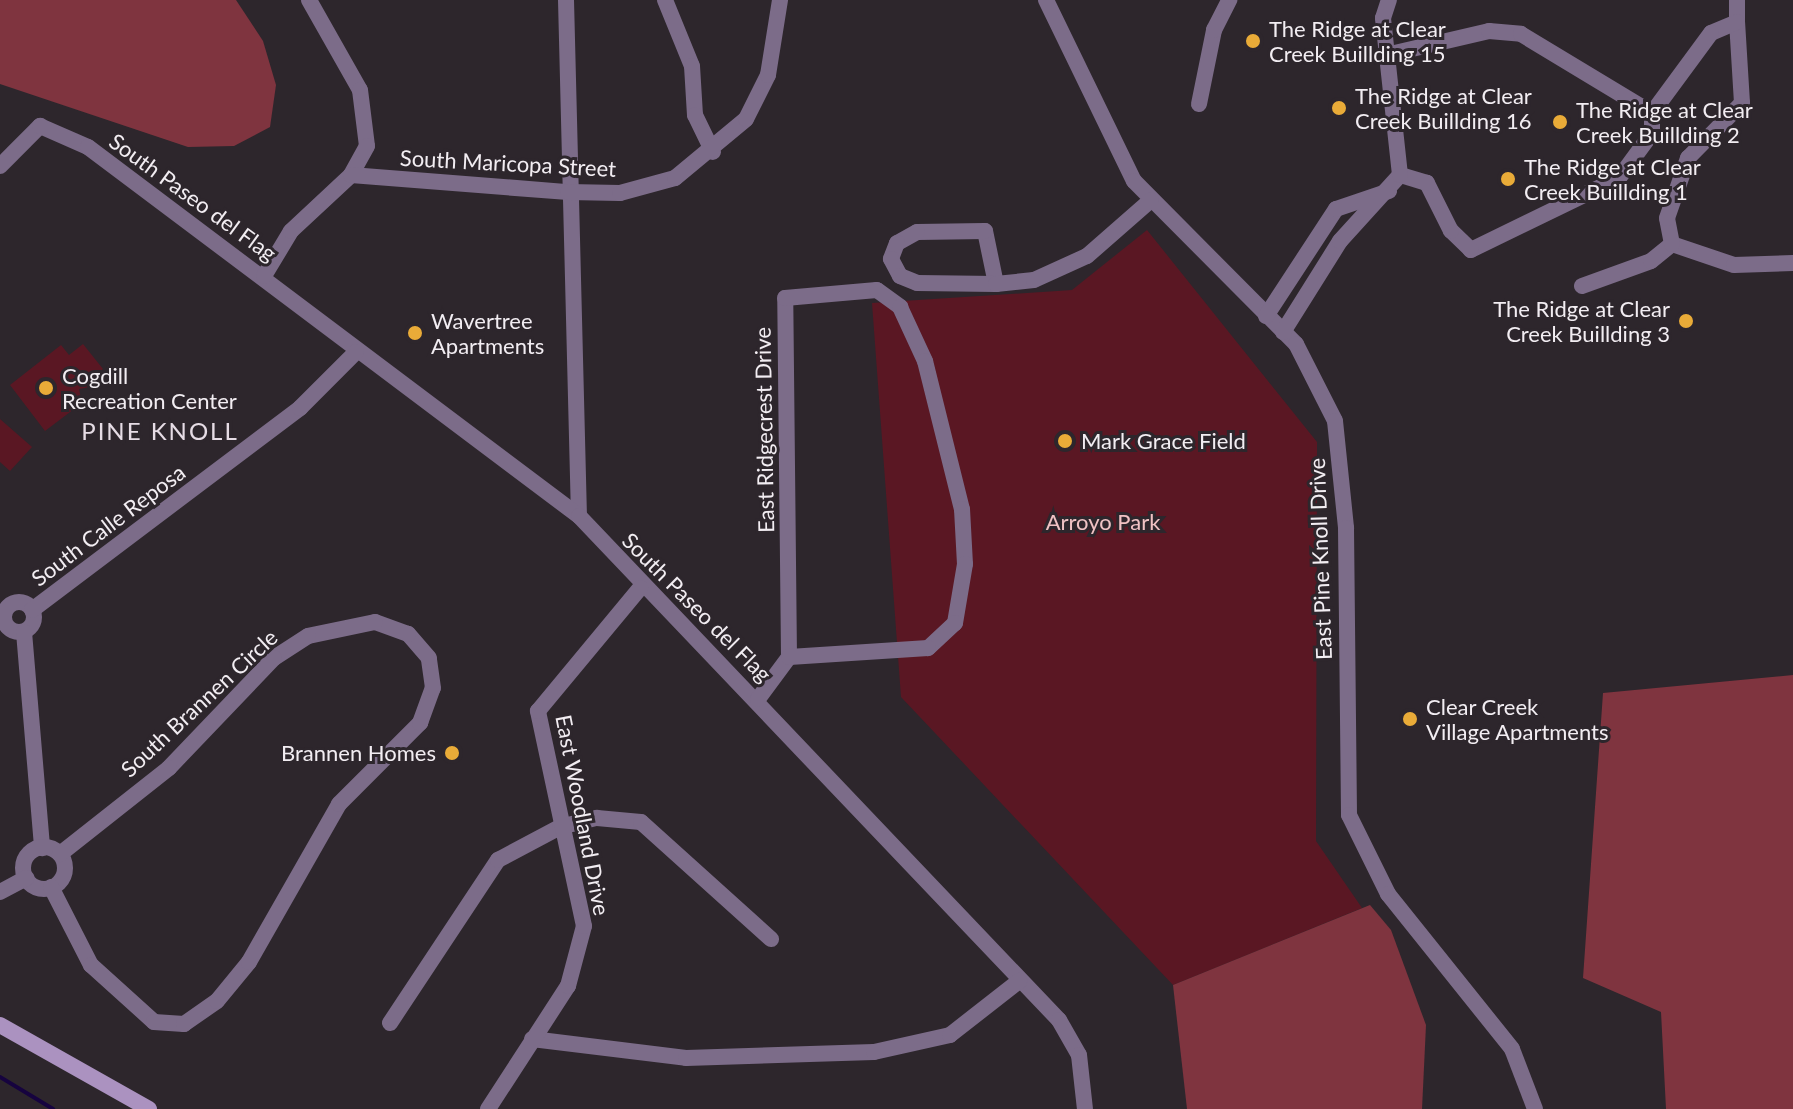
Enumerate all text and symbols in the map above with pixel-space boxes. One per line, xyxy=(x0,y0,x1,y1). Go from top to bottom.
place label: The Ridge at Clear Creek Buillding 15 xyxy=(1269,15,1446,66)
marker: The Ridge at Clear Creek Buillding 15 xyxy=(1244,32,1262,50)
place label: The Ridge at Clear Creek Buillding 16 xyxy=(1355,82,1532,134)
place label: The Ridge at Clear Creek Buillding 2 xyxy=(1576,96,1753,148)
marker: The Ridge at Clear Creek Buillding 16 xyxy=(1330,99,1348,117)
marker: The Ridge at Clear Creek Buillding 2 xyxy=(1551,113,1569,131)
street label: South Paseo del Flag xyxy=(104,128,282,266)
street label: South Maricopa Street xyxy=(399,144,617,182)
place label: The Ridge at Clear Creek Buillding 1 xyxy=(1524,153,1701,204)
marker: The Ridge at Clear Creek Buillding 1 xyxy=(1499,170,1517,188)
place label: The Ridge at Clear Creek Buillding 3 xyxy=(1493,295,1670,346)
place label: Wavertree Apartments xyxy=(431,307,544,358)
marker: The Ridge at Clear Creek Buillding 3 xyxy=(1677,312,1695,330)
marker: Wavertree Apartments xyxy=(406,324,424,342)
street label: East Ridgecrest Drive xyxy=(749,327,779,533)
place label: Cogdill Recreation Center xyxy=(62,362,237,414)
marker: Cogdill Recreation Center xyxy=(37,379,55,397)
district label: PINE KNOLL xyxy=(81,417,239,445)
place label: Mark Grace Field xyxy=(1081,428,1246,454)
marker: Mark Grace Field xyxy=(1056,432,1074,450)
street label: East Pine Knoll Drive xyxy=(1303,457,1337,661)
street label: South Calle Reposa xyxy=(26,459,190,591)
park label: Arroyo Park xyxy=(1046,509,1160,535)
street label: South Paseo del Flag xyxy=(617,527,777,687)
street label: South Brannen Circle xyxy=(115,624,283,782)
place label: Clear Creek Village Apartments xyxy=(1426,693,1609,744)
marker: Clear Creek Village Apartments xyxy=(1401,710,1419,728)
street label: East Woodland Drive xyxy=(551,712,615,918)
place label: Brannen Homes xyxy=(281,740,436,766)
marker: Brannen Homes xyxy=(443,744,461,762)

